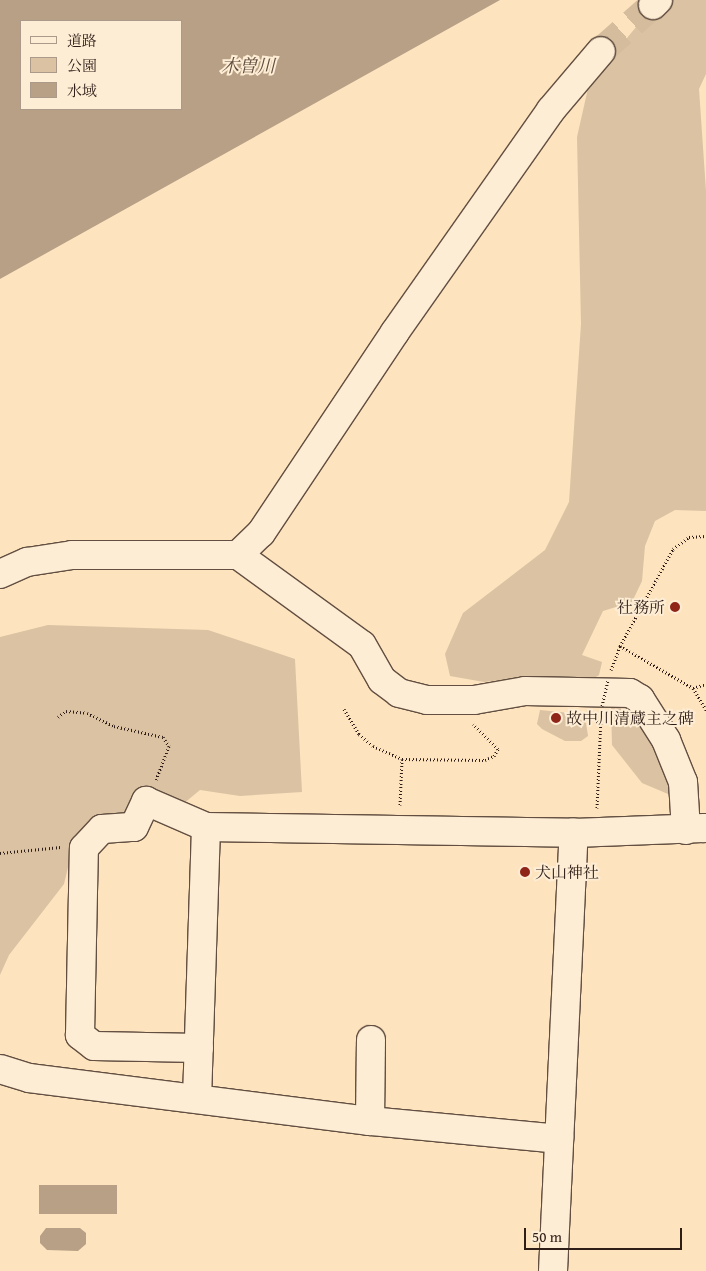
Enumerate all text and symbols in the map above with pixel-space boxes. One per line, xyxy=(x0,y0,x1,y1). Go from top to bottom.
legend xyxy=(20,20,182,110)
text: 道路 xyxy=(67,30,97,51)
text: 公園 xyxy=(67,55,97,76)
water label: 木曽川 xyxy=(221,55,275,77)
text: 水域 xyxy=(67,80,97,101)
place label: 社務所 xyxy=(617,597,665,617)
marker: 社務所 xyxy=(669,601,681,613)
place label: 故中川清蔵主之碑 xyxy=(566,708,694,728)
marker: 故中川清蔵主之碑 xyxy=(550,712,562,724)
place label: 犬山神社 xyxy=(535,862,599,882)
marker: 犬山神社 xyxy=(519,866,531,878)
scale bar xyxy=(526,1218,684,1250)
text: 50 m xyxy=(532,1226,562,1247)

